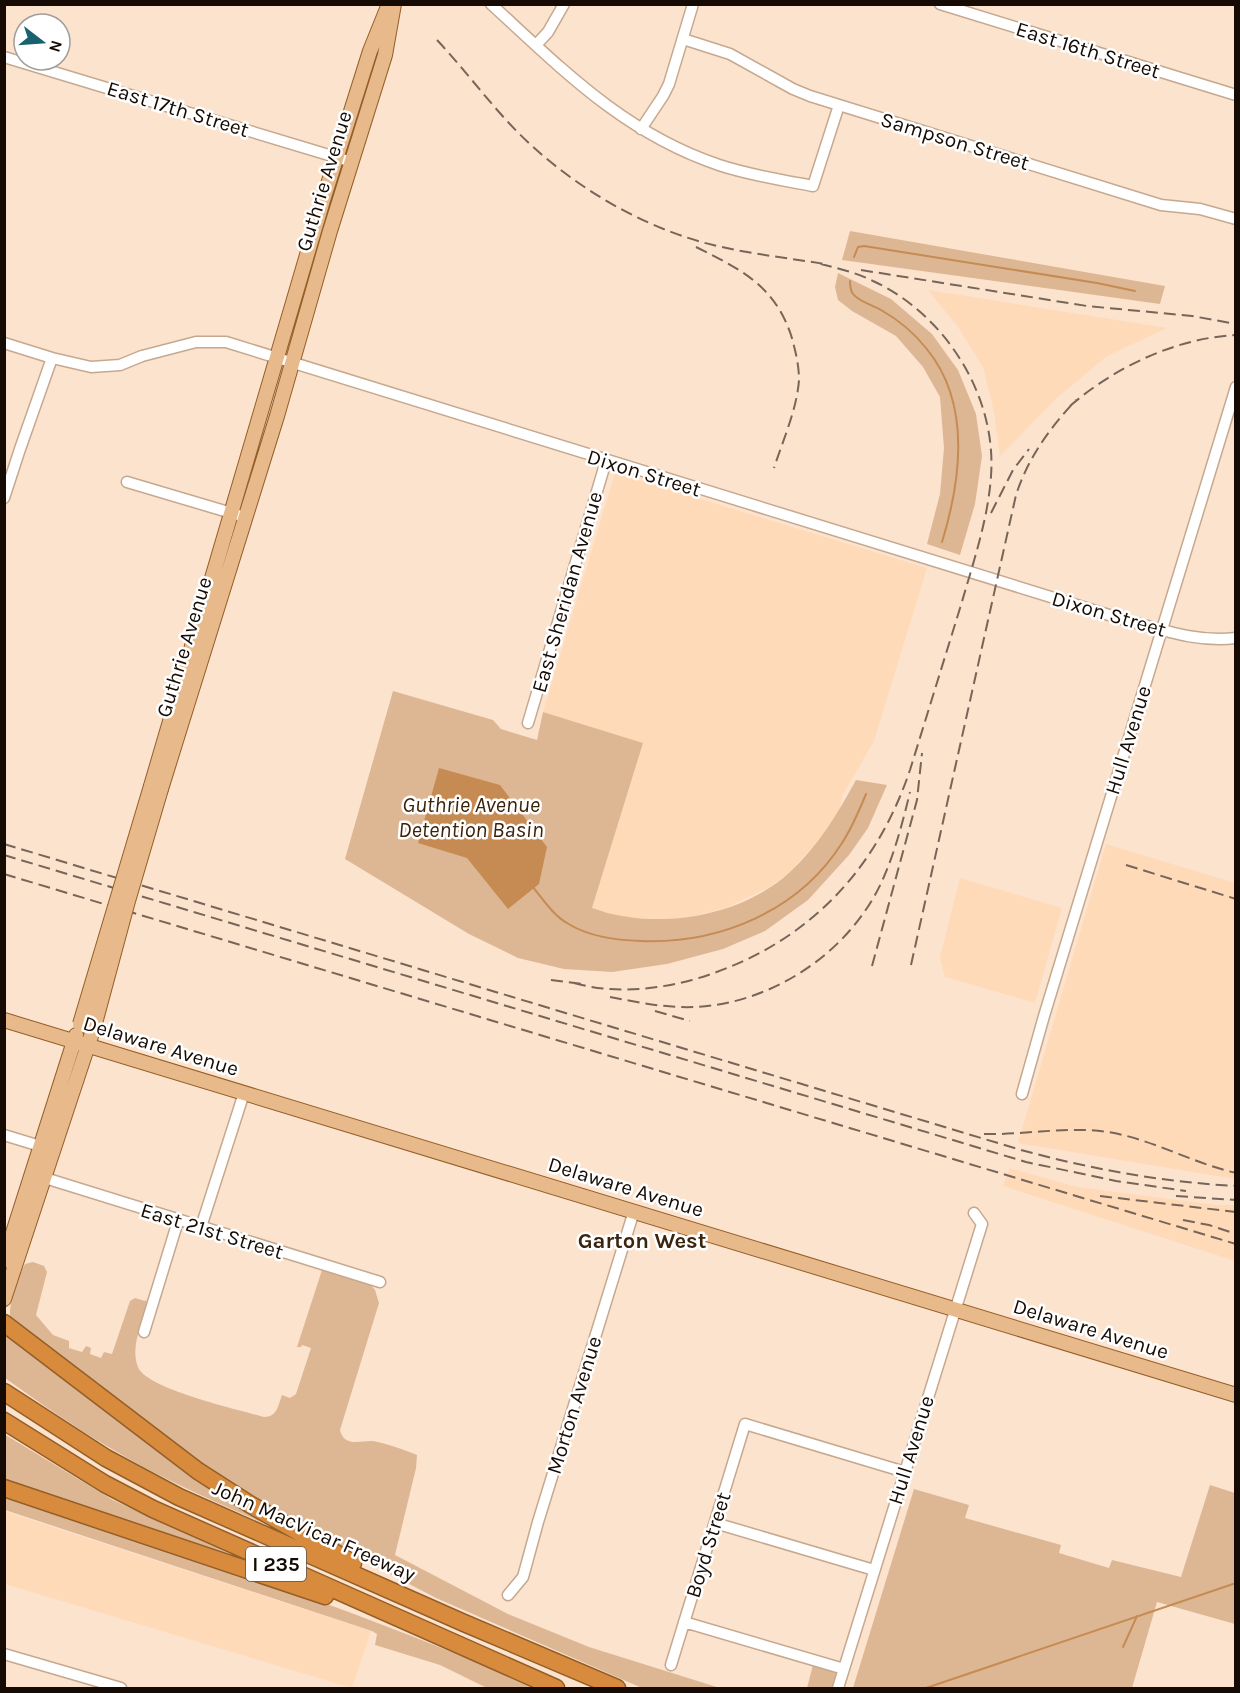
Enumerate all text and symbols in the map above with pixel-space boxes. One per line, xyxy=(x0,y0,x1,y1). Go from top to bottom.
north arrow xyxy=(12,12,72,72)
street label: East 16th Street xyxy=(1013,17,1163,83)
text: N xyxy=(45,38,67,55)
street label: East 17th Street xyxy=(104,76,252,142)
street label: Sampson Street xyxy=(878,107,1032,175)
street label: Guthrie Avenue xyxy=(291,108,357,254)
street label: Dixon Street xyxy=(584,444,704,502)
street label: East Sheridan Avenue xyxy=(527,489,607,695)
street label: Guthrie Avenue xyxy=(151,574,217,720)
street label: Dixon Street xyxy=(1049,586,1169,642)
street label: Hull Avenue xyxy=(1100,683,1156,797)
water label: Guthrie Avenue Detention Basin xyxy=(398,792,544,843)
street label: Delaware Avenue xyxy=(80,1011,242,1081)
street label: Delaware Avenue xyxy=(545,1152,707,1222)
street label: East 21st Street xyxy=(138,1198,286,1264)
district label: Garton West xyxy=(578,1228,707,1254)
street label: Delaware Avenue xyxy=(1010,1294,1172,1364)
street label: Morton Avenue xyxy=(542,1333,606,1477)
street label: Hull Avenue xyxy=(883,1393,939,1507)
street label: John MacVicar Freeway xyxy=(209,1475,419,1587)
street label: Boyd Street xyxy=(681,1489,735,1601)
road number: I 235 xyxy=(246,1547,306,1581)

